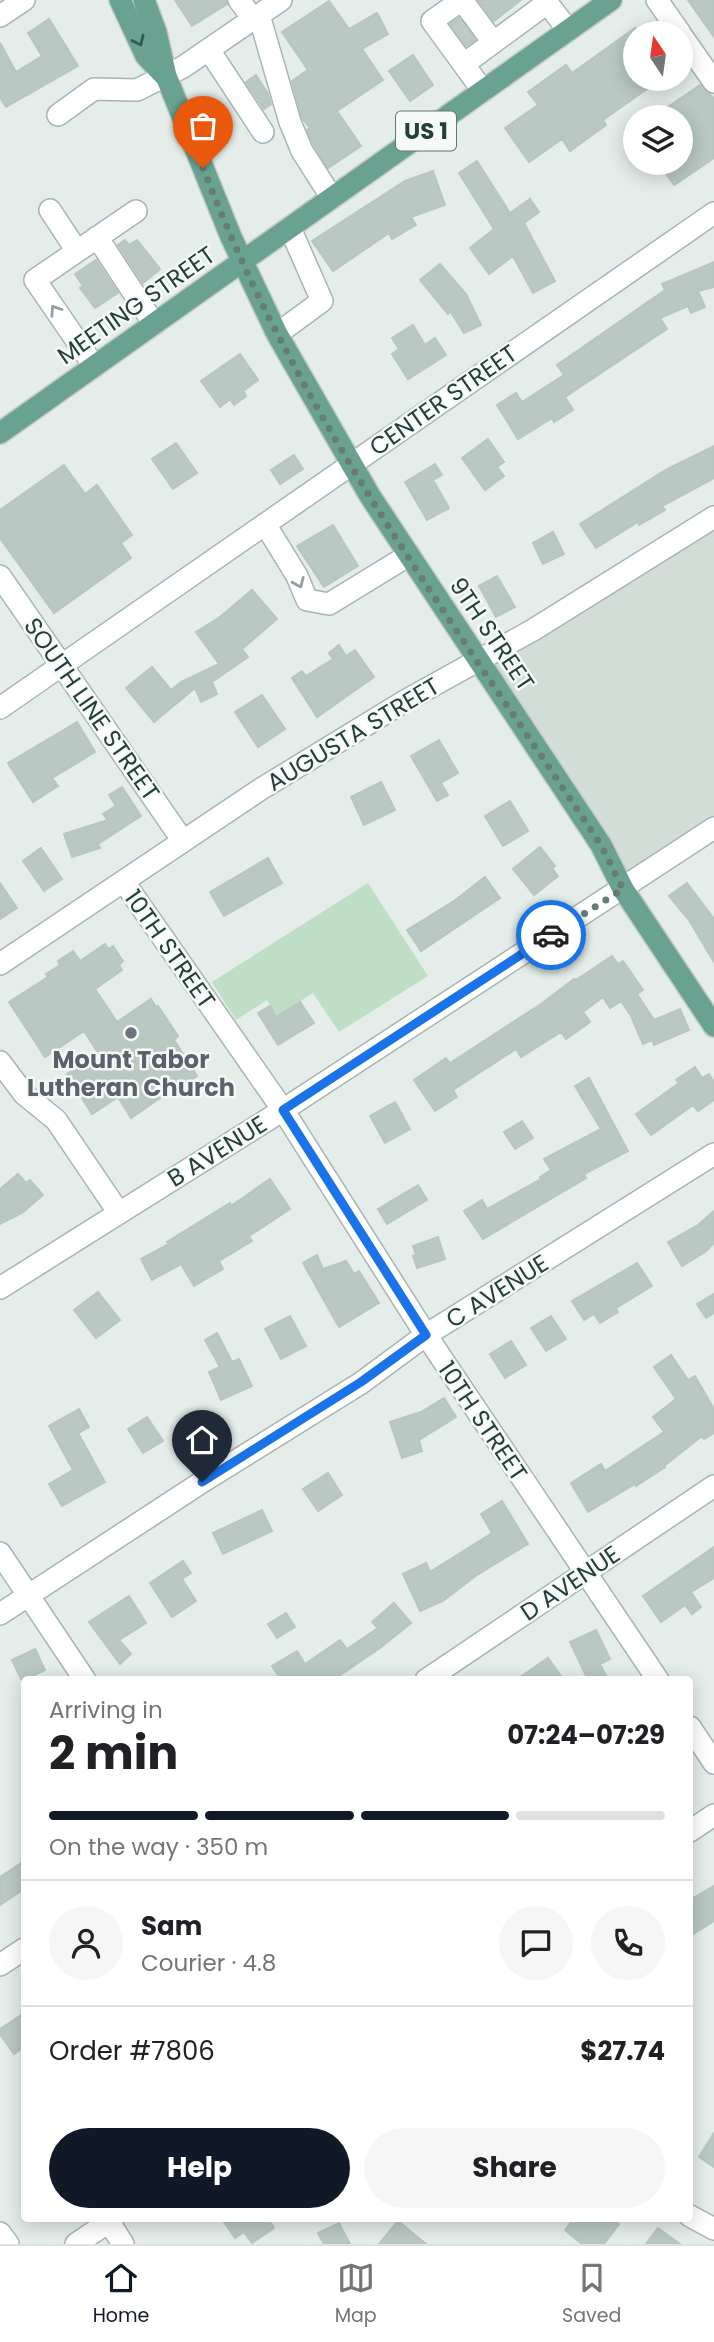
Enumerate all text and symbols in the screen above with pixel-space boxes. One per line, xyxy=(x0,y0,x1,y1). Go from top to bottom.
north arrow xyxy=(623,21,693,91)
map controls xyxy=(623,21,693,175)
one-way arrow xyxy=(131,34,145,46)
pin xyxy=(173,96,233,168)
button: layers xyxy=(623,105,693,175)
icon: bag xyxy=(184,107,222,145)
road number: US 1 xyxy=(396,112,456,150)
street label: MEETING STREET xyxy=(51,238,221,372)
one-way arrow xyxy=(50,305,63,318)
street label: CENTER STREET xyxy=(363,337,523,463)
street label: 9TH STREET xyxy=(442,571,542,697)
one-way arrow xyxy=(291,575,305,588)
street label: SOUTH LINE STREET xyxy=(16,611,168,807)
street label: AUGUSTA STREET xyxy=(260,669,446,799)
street label: 10TH STREET xyxy=(117,883,223,1015)
courier xyxy=(516,900,586,970)
icon: car xyxy=(532,916,570,954)
marker: Mount Tabor Lutheran Church xyxy=(123,1025,139,1041)
place label: Mount Tabor Lutheran Church xyxy=(27,1043,235,1104)
street label: B AVENUE xyxy=(161,1108,273,1194)
street label: C AVENUE xyxy=(439,1247,555,1335)
street label: 10TH STREET xyxy=(431,1355,535,1487)
pin xyxy=(172,1410,232,1482)
icon: home xyxy=(183,1421,221,1459)
street label: D AVENUE xyxy=(514,1538,626,1628)
text: Arriving in xyxy=(49,1694,163,1726)
text: 07:24–07:29 xyxy=(507,1717,665,1753)
text: 2 min xyxy=(49,1721,178,1785)
text: On the way · 350 m xyxy=(49,1831,268,1863)
button: person xyxy=(49,1906,123,1980)
button: chat xyxy=(499,1906,573,1980)
button: phone xyxy=(591,1906,665,1980)
text: Sam xyxy=(141,1908,202,1944)
text: Courier · 4.8 xyxy=(141,1947,276,1979)
text: Order #7806 xyxy=(49,2033,215,2069)
text: $27.74 xyxy=(580,2033,665,2069)
button: Help xyxy=(49,2128,350,2208)
button: Share xyxy=(364,2128,665,2208)
tab: Home xyxy=(93,2259,149,2330)
tab: Map xyxy=(335,2259,377,2330)
tab: Saved xyxy=(562,2259,621,2330)

